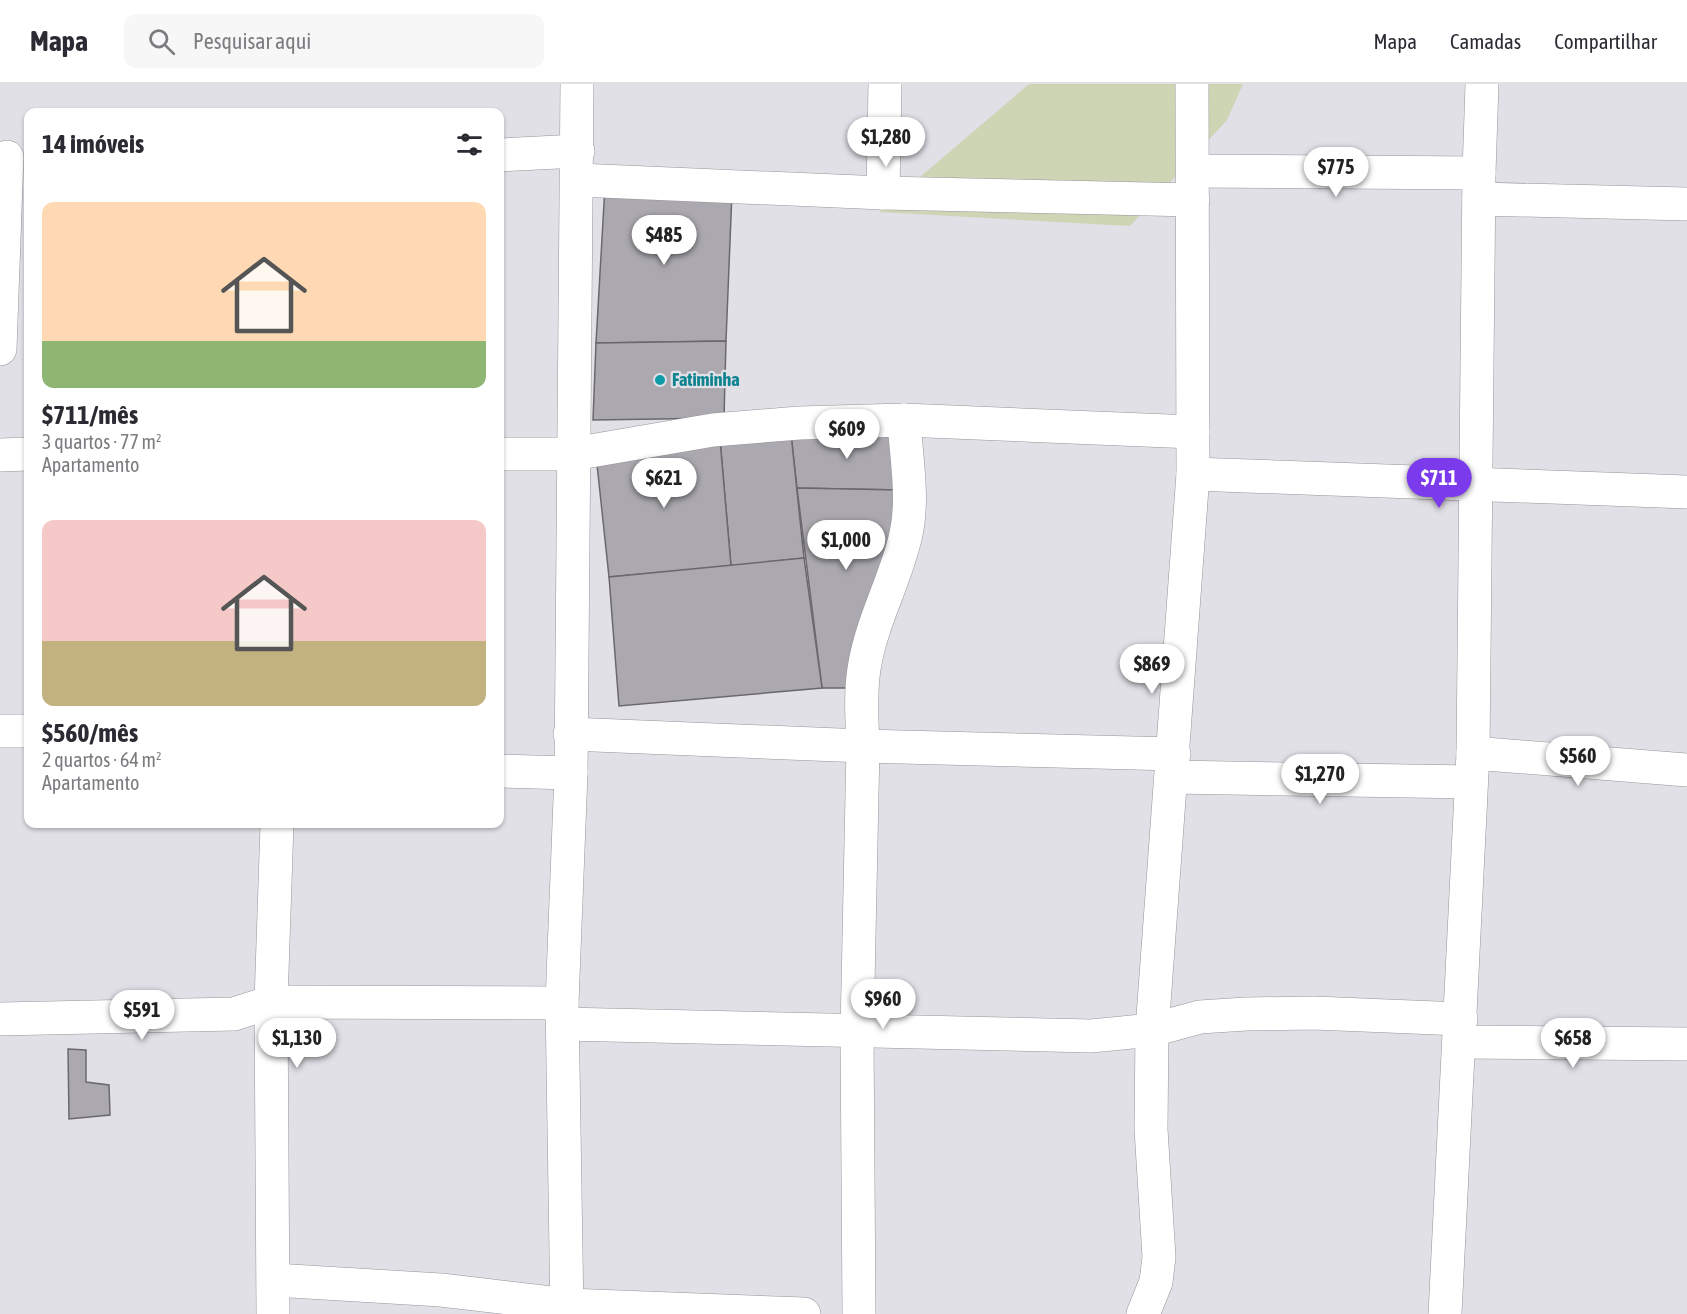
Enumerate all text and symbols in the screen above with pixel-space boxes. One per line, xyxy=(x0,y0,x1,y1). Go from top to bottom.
search box xyxy=(124,14,544,68)
text: Mapa xyxy=(30,25,88,57)
icon: search xyxy=(145,25,178,58)
text: Pesquisar aqui xyxy=(193,28,311,54)
text: Mapa xyxy=(1373,29,1417,53)
text: Camadas xyxy=(1450,29,1521,53)
text: Compartilhar xyxy=(1554,29,1657,53)
pin: $1,280 xyxy=(837,117,935,168)
text: $1,280 xyxy=(861,125,911,148)
icon: filters xyxy=(453,128,486,161)
text: 14 imóveis xyxy=(42,129,144,159)
pin: $775 xyxy=(1300,147,1372,198)
text: $775 xyxy=(1318,155,1354,178)
pin: $485 xyxy=(628,215,700,266)
text: $485 xyxy=(646,223,682,246)
icon: home xyxy=(210,241,318,349)
place label: Fatiminha xyxy=(672,369,740,390)
marker: Fatiminha xyxy=(653,373,667,387)
text: $711/mês xyxy=(42,400,138,430)
pin: $609 xyxy=(811,409,883,460)
text: $609 xyxy=(829,417,865,440)
text: 3 quartos · 77 m² xyxy=(42,430,162,453)
text: Apartamento xyxy=(42,453,139,476)
pin: $621 xyxy=(628,458,700,509)
pin: $711 xyxy=(1403,458,1475,509)
text: $621 xyxy=(646,466,682,489)
text: $711 xyxy=(1421,466,1457,489)
pin: $1,000 xyxy=(797,520,895,571)
text: $1,000 xyxy=(821,528,871,551)
icon: home xyxy=(210,559,318,667)
pin: $869 xyxy=(1116,644,1188,695)
text: $869 xyxy=(1134,652,1170,675)
text: $560/mês xyxy=(42,718,138,748)
pin: $560 xyxy=(1542,736,1614,787)
text: $560 xyxy=(1560,744,1596,767)
text: 2 quartos · 64 m² xyxy=(42,748,162,771)
pin: $1,270 xyxy=(1271,754,1369,805)
text: $1,270 xyxy=(1295,762,1345,785)
text: Apartamento xyxy=(42,771,139,794)
pin: $960 xyxy=(847,979,919,1030)
text: $960 xyxy=(865,987,901,1010)
pin: $591 xyxy=(106,990,178,1041)
text: $591 xyxy=(124,998,160,1021)
pin: $1,130 xyxy=(248,1018,346,1069)
pin: $658 xyxy=(1537,1018,1609,1069)
text: $1,130 xyxy=(272,1026,322,1049)
text: $658 xyxy=(1555,1026,1591,1049)

